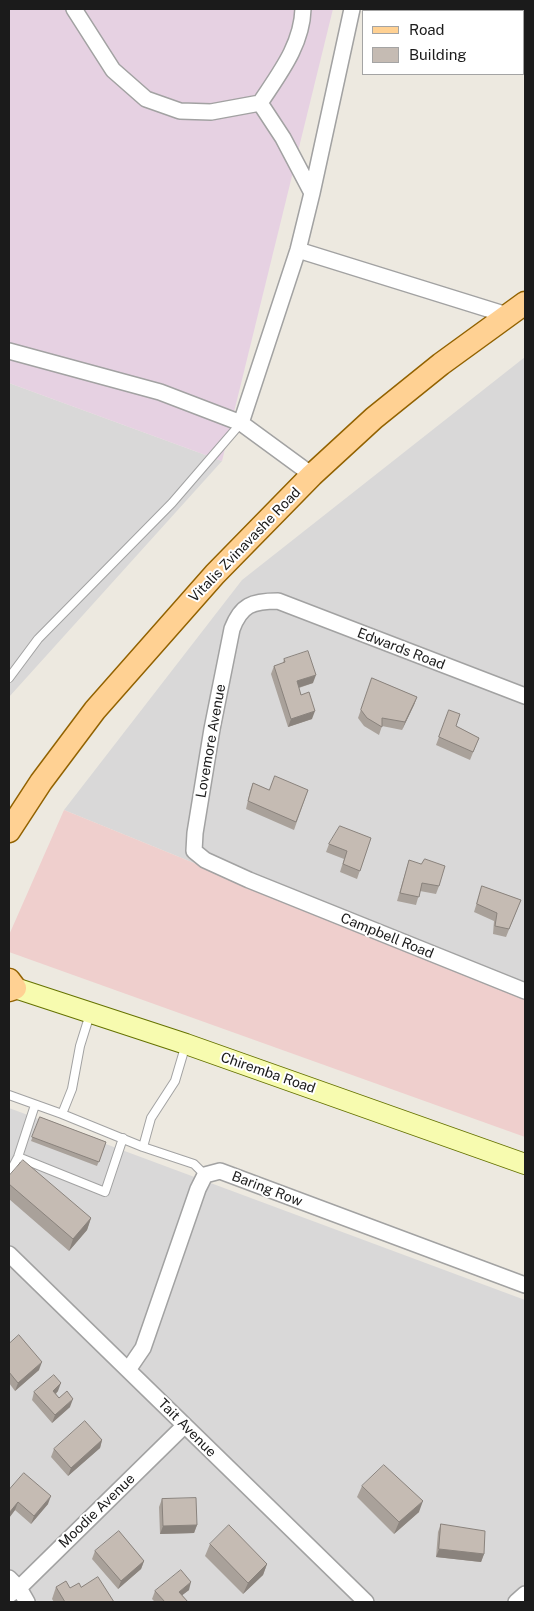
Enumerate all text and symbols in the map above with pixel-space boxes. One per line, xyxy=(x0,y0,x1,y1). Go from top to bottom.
legend xyxy=(362,10,524,75)
text: Road xyxy=(409,21,445,38)
text: Building xyxy=(409,46,467,63)
street label: Vitalis Zvinavashe Road xyxy=(186,484,304,606)
street label: Edwards Road xyxy=(355,625,447,673)
street label: Lovemore Avenue xyxy=(193,683,229,799)
street label: Campbell Road xyxy=(338,910,436,962)
street label: Chiremba Road xyxy=(218,1049,318,1097)
street label: Baring Row xyxy=(229,1168,305,1210)
street label: Tait Avenue xyxy=(154,1395,220,1461)
street label: Moodie Avenue xyxy=(55,1470,139,1552)

